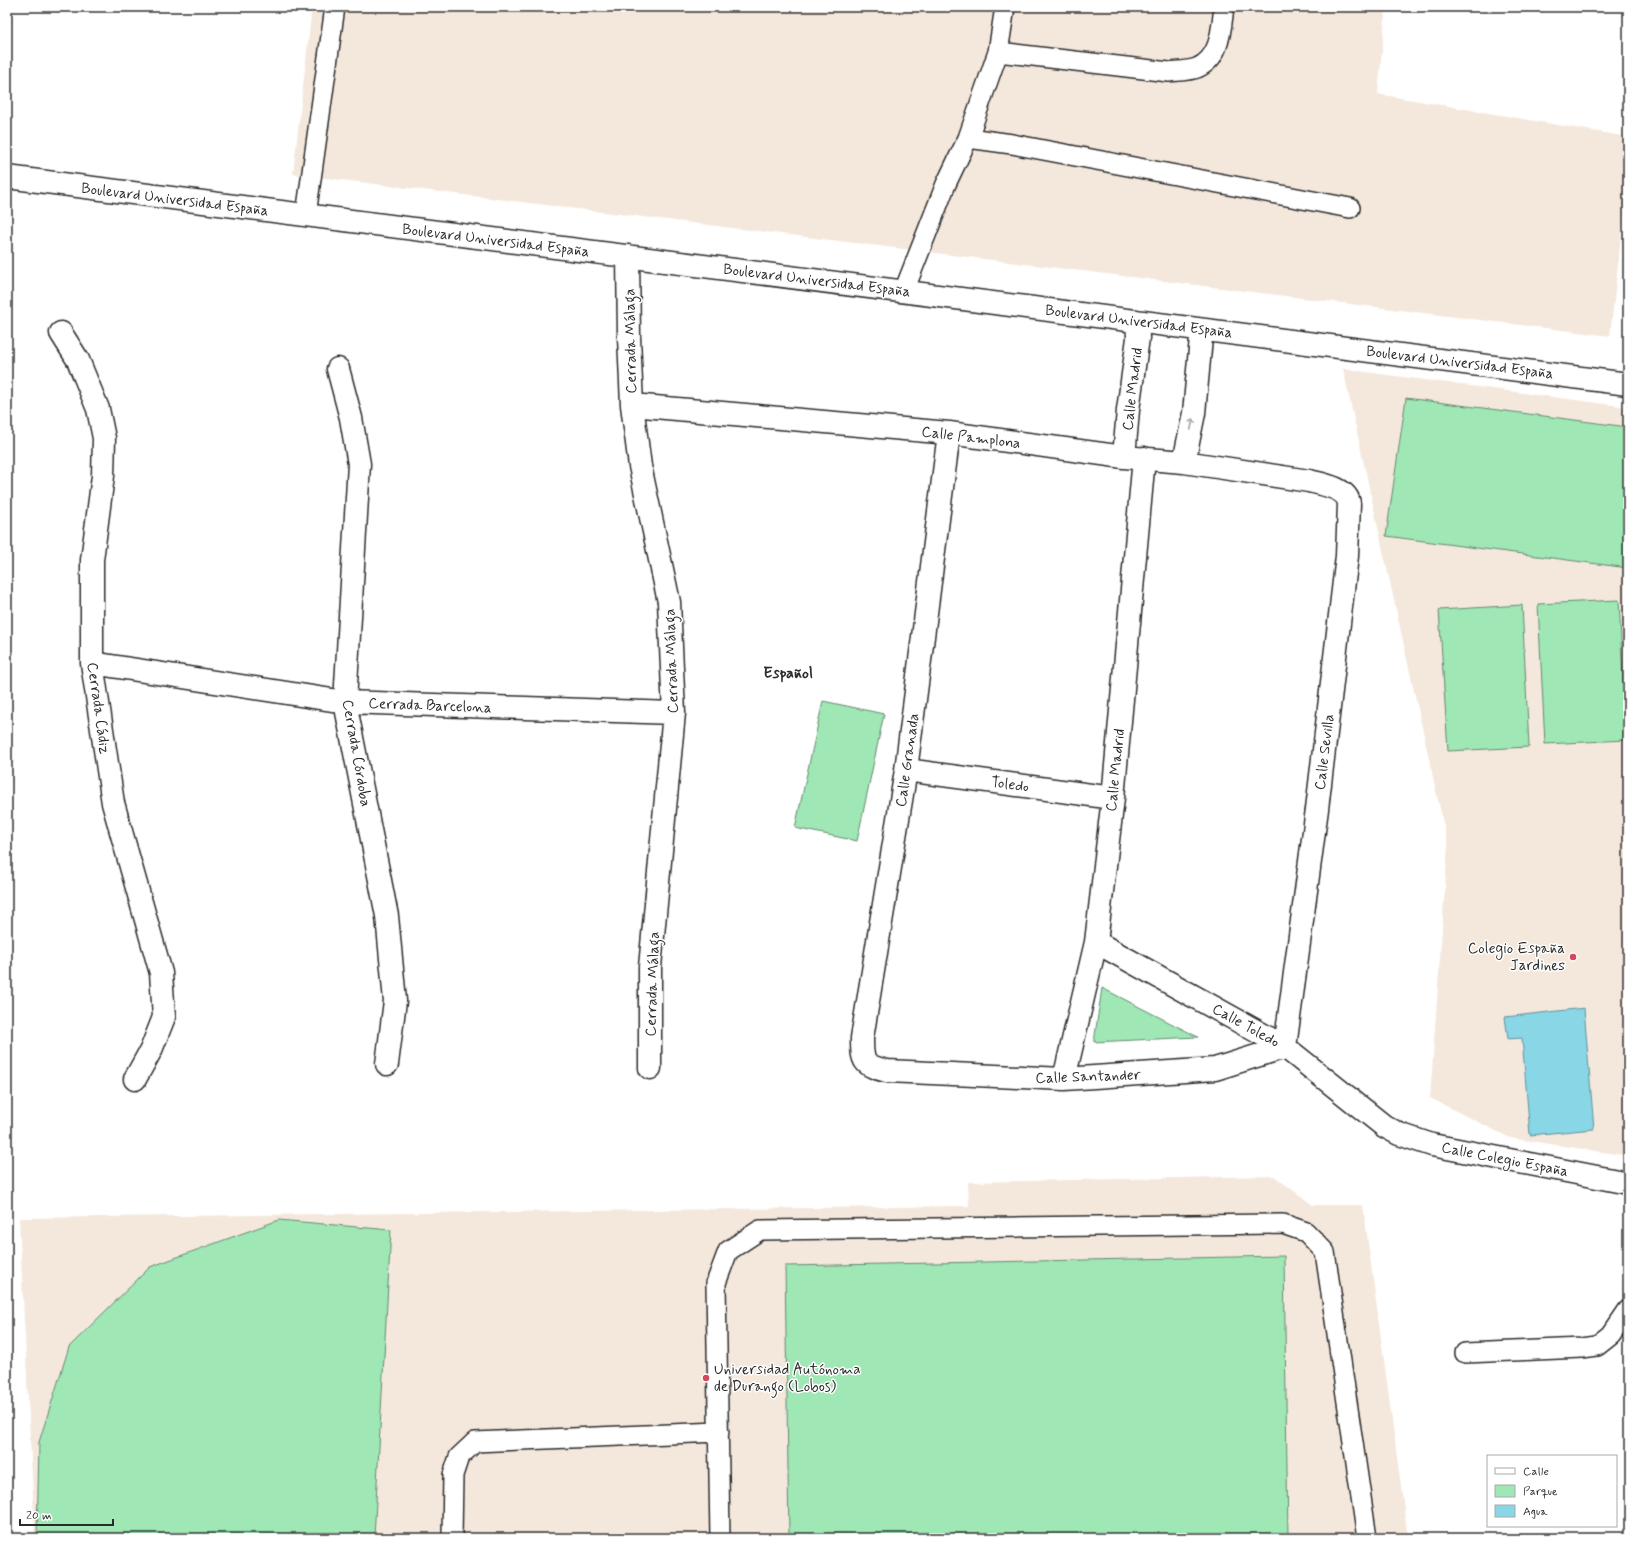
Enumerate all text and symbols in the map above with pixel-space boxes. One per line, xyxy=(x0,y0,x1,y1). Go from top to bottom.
street label: Boulevard Universidad España xyxy=(80,179,270,221)
street label: Boulevard Universidad España xyxy=(401,220,591,262)
street label: Boulevard Universidad España xyxy=(722,260,912,302)
street label: Cerrada Málaga xyxy=(620,288,643,394)
street label: Boulevard Universidad España xyxy=(1044,301,1234,343)
street label: Boulevard Universidad España xyxy=(1365,342,1555,384)
street label: Calle Madrid xyxy=(1118,346,1148,432)
one-way arrow xyxy=(1188,418,1196,431)
street label: Calle Pamplona xyxy=(920,422,1022,454)
street label: Cerrada Málaga xyxy=(660,608,685,714)
street label: Cerrada Cádiz xyxy=(82,661,114,755)
district label: Español xyxy=(763,663,813,684)
street label: Cerrada Barcelona xyxy=(368,694,492,718)
street label: Cerrada Córdoba xyxy=(337,698,375,808)
street label: Calle Granada xyxy=(892,712,924,808)
street label: Calle Sevilla xyxy=(1310,713,1340,791)
street label: Calle Madrid xyxy=(1102,728,1130,813)
street label: Toledo xyxy=(990,772,1030,798)
street label: Cerrada Málaga xyxy=(641,931,666,1037)
place label: Colegio España Jardines xyxy=(1468,939,1565,976)
marker: Colegio España Jardines xyxy=(1568,952,1578,962)
street label: Calle Toledo xyxy=(1208,999,1283,1053)
street label: Calle Santander xyxy=(1035,1065,1141,1089)
street label: Calle Colegio España xyxy=(1439,1138,1570,1183)
place label: Universidad Autónoma de Durango (Lobos) xyxy=(714,1360,861,1398)
marker: Universidad Autónoma de Durango (Lobos) xyxy=(701,1373,711,1383)
legend xyxy=(1487,1455,1617,1527)
text: Calle xyxy=(1523,1464,1549,1480)
text: Parque xyxy=(1523,1484,1558,1500)
scale bar xyxy=(20,1501,113,1527)
text: Agua xyxy=(1523,1504,1548,1520)
text: 20 m xyxy=(26,1508,52,1524)

